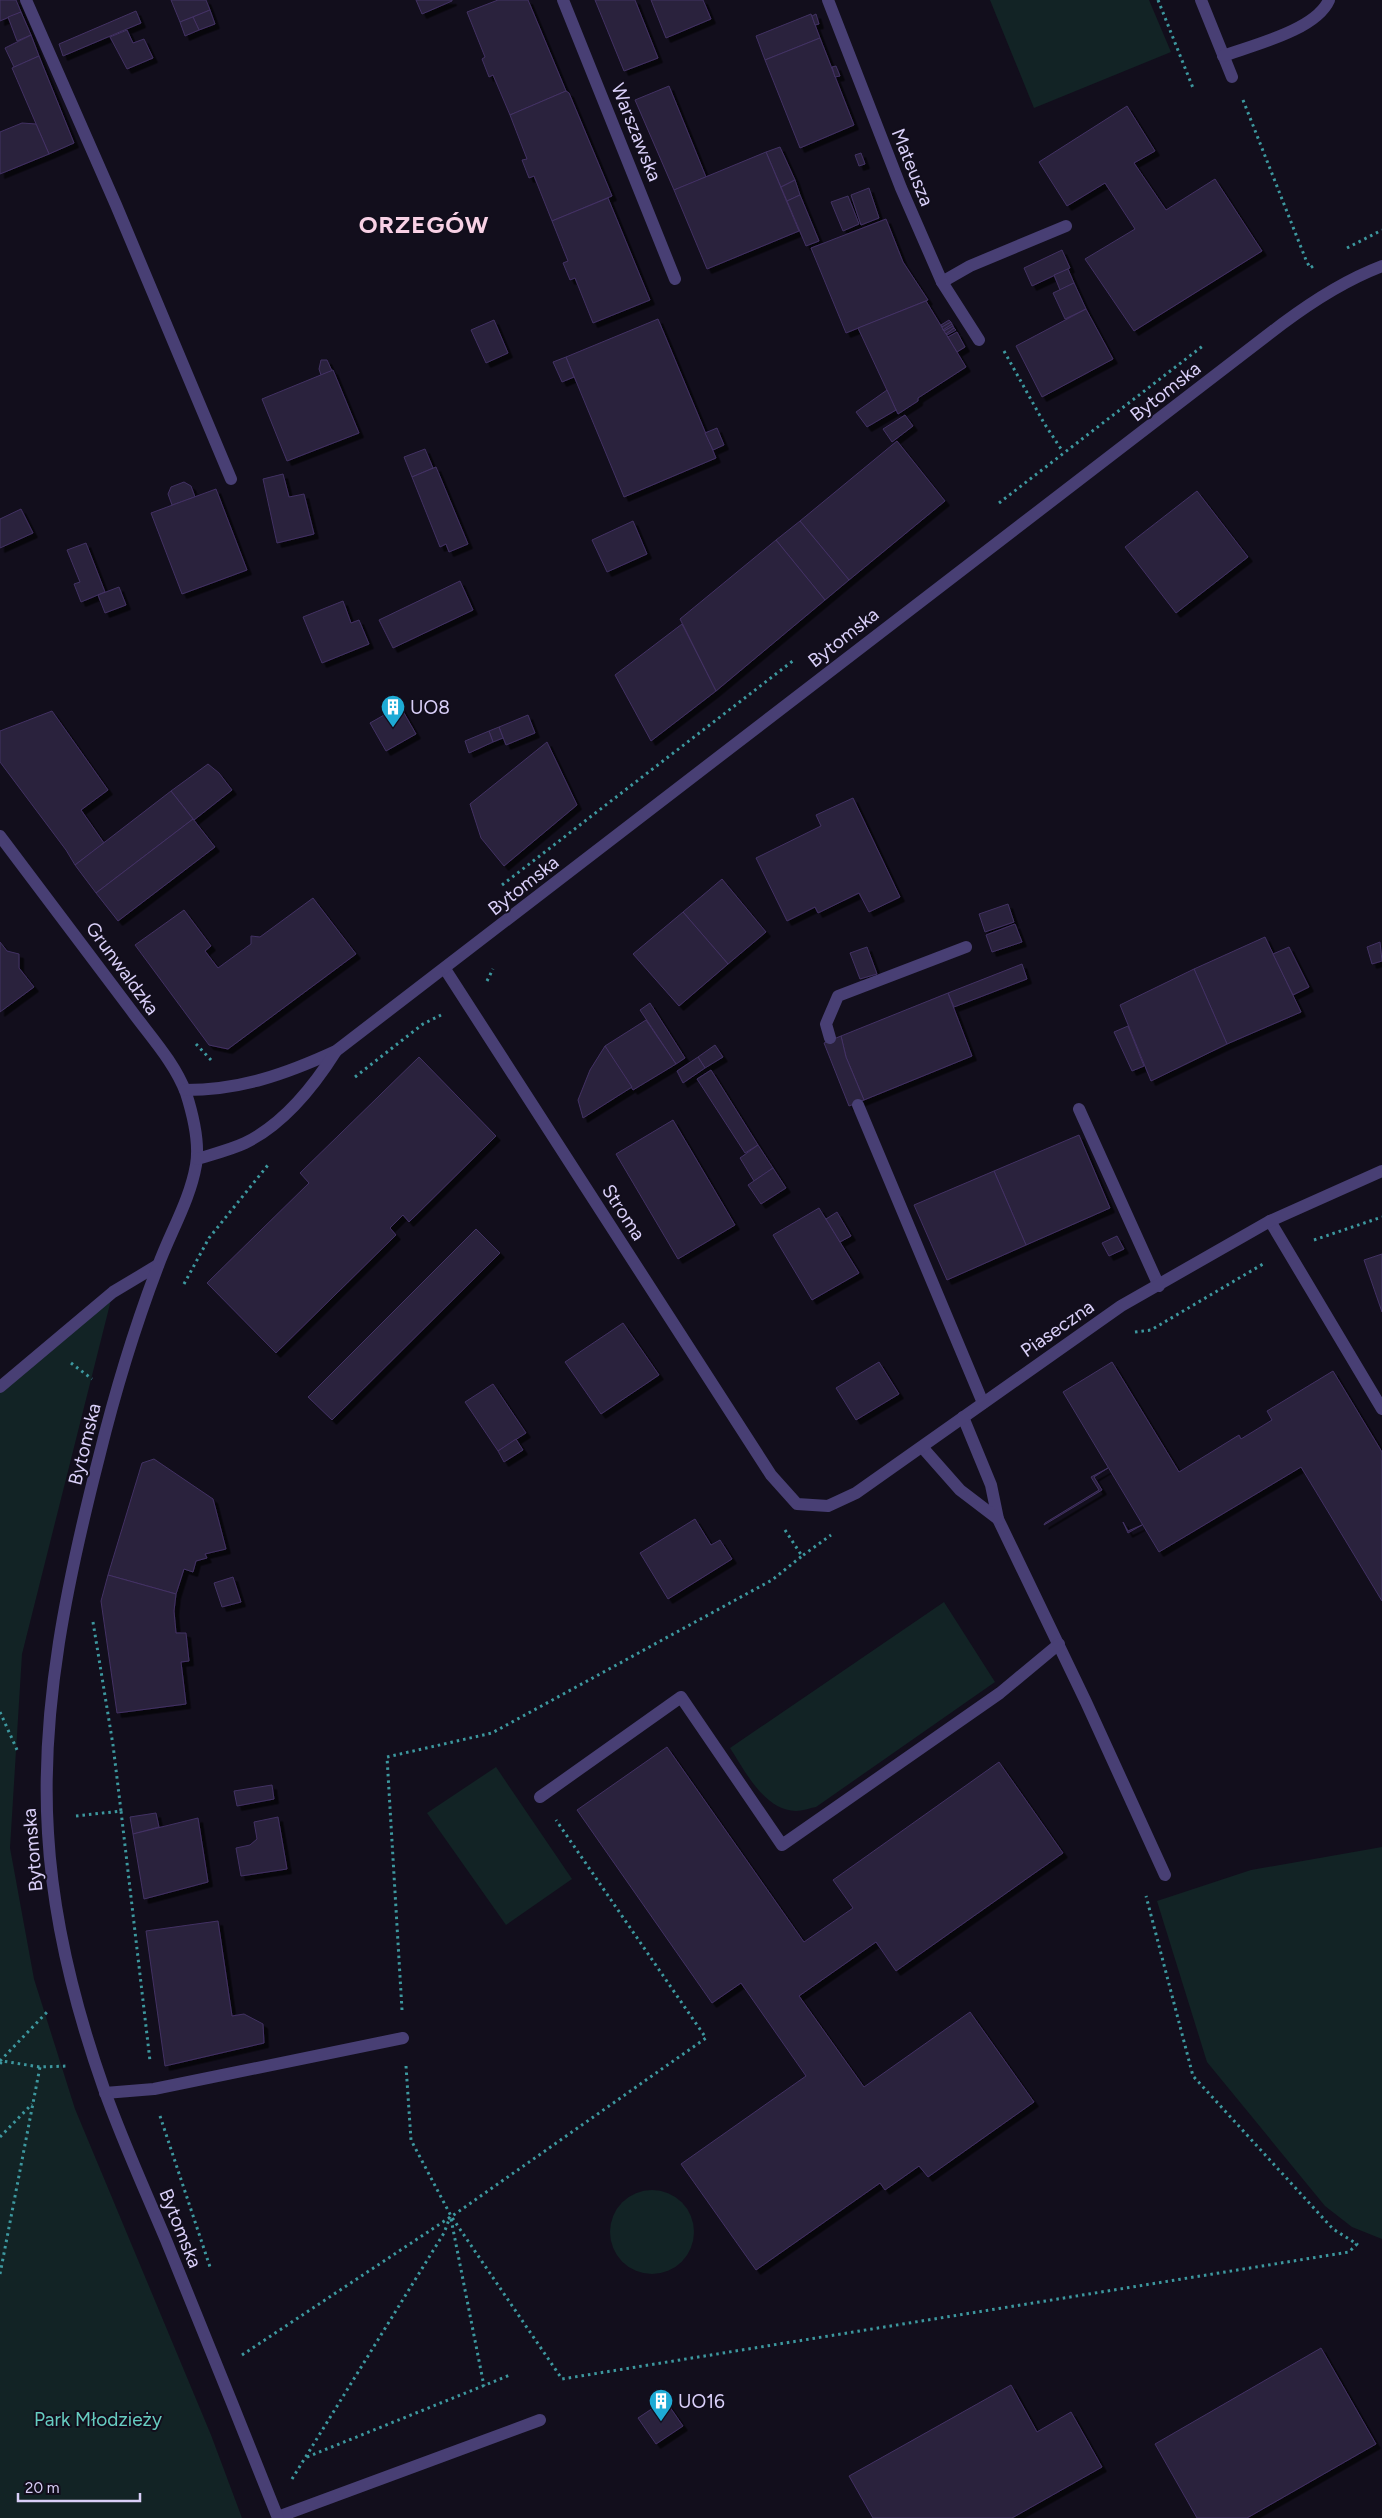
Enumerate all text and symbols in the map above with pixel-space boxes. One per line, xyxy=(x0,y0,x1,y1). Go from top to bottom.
street label: Warszawska xyxy=(606,80,667,185)
street label: Mateusza xyxy=(887,125,939,209)
district label: ORZEGÓW xyxy=(359,210,489,239)
street label: Bytomska xyxy=(1125,357,1205,426)
street label: Bytomska xyxy=(803,603,883,672)
building icon: UO8 xyxy=(380,694,406,728)
place label: UO8 xyxy=(410,696,450,719)
street label: Bytomska xyxy=(483,851,563,920)
street label: Grunwaldzka xyxy=(81,917,164,1019)
street label: Stroma xyxy=(597,1180,650,1245)
street label: Piaseczna xyxy=(1016,1295,1098,1362)
street label: Bytomska xyxy=(63,1401,106,1487)
street label: Bytomska xyxy=(17,1807,48,1893)
street label: Bytomska xyxy=(154,2185,207,2271)
building icon: UO16 xyxy=(648,2388,674,2422)
place label: UO16 xyxy=(678,2390,725,2413)
park label: Park Młodzieży xyxy=(34,2408,162,2431)
scale bar xyxy=(18,2470,140,2502)
text: 20 m xyxy=(25,2479,59,2497)

